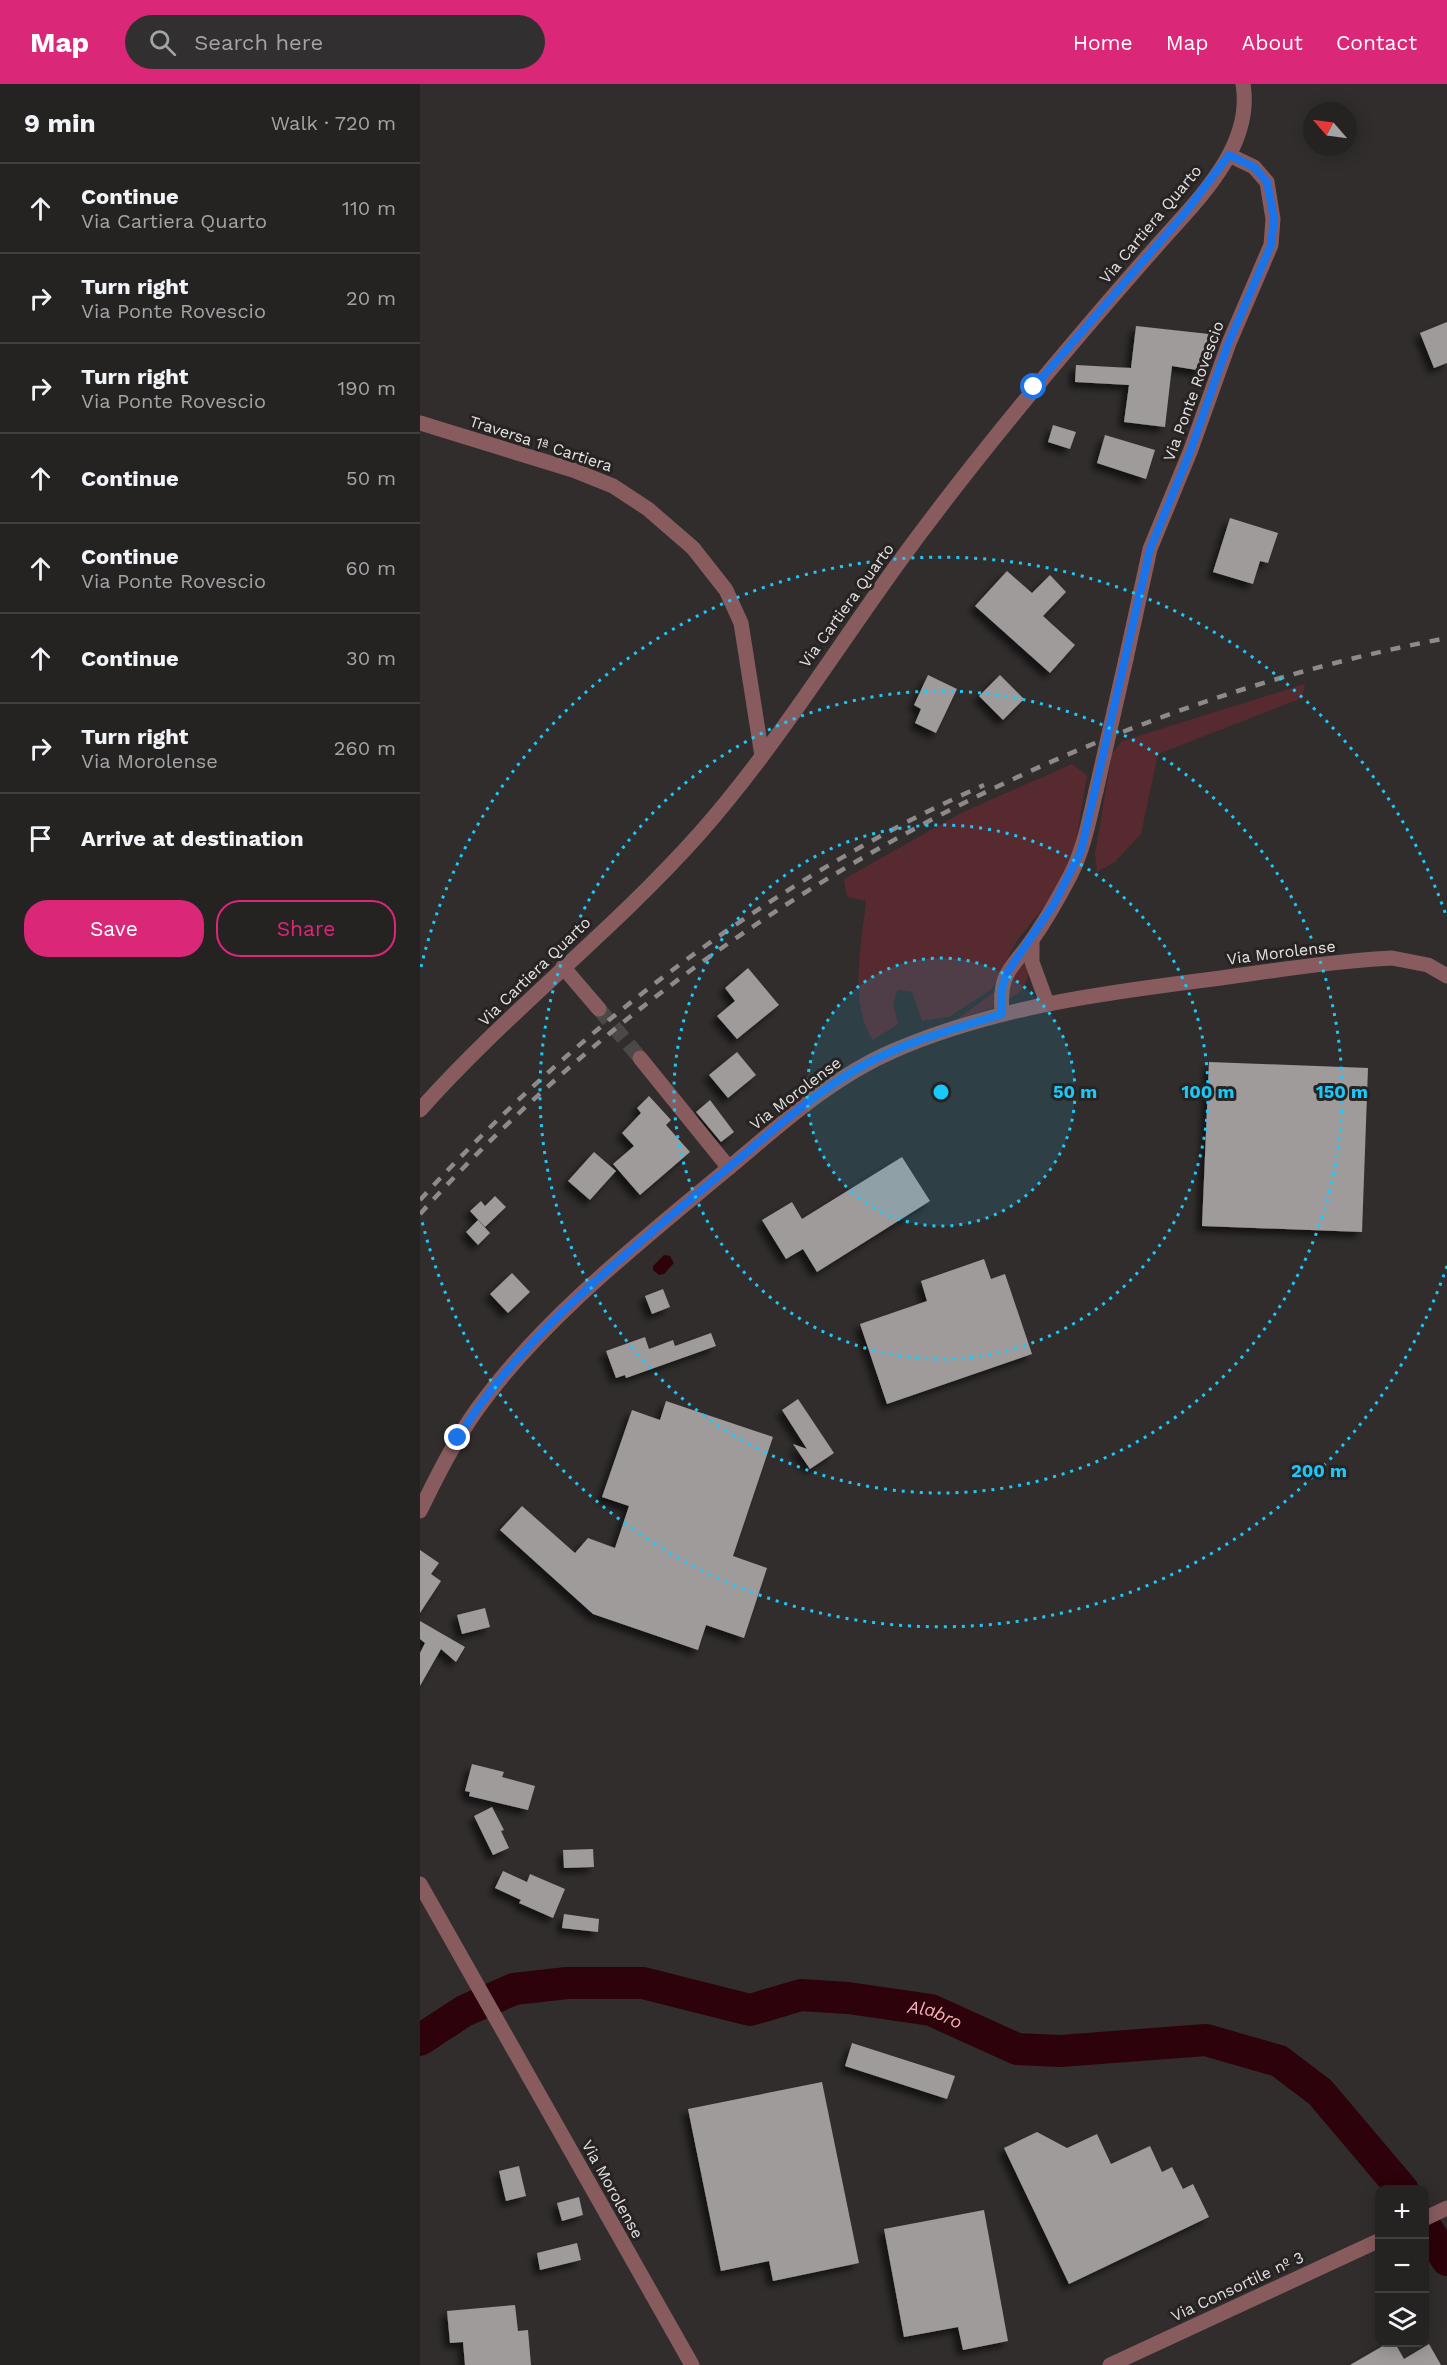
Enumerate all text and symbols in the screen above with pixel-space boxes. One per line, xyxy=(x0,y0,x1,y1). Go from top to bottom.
search box xyxy=(125,15,545,69)
text: Map xyxy=(30,26,89,59)
icon: search xyxy=(146,26,179,59)
text: Search here xyxy=(194,30,323,55)
text: Home xyxy=(1073,30,1133,55)
text: Map xyxy=(1166,30,1209,55)
text: About xyxy=(1242,30,1303,55)
text: Contact xyxy=(1336,30,1417,55)
north arrow xyxy=(1303,102,1357,156)
text: 9 min xyxy=(24,108,96,138)
text: Walk · 720 m xyxy=(271,111,396,135)
street label: Via Cartiera Quarto xyxy=(1095,161,1205,287)
text: Continue xyxy=(81,184,179,209)
icon: ahead xyxy=(24,192,57,225)
text: 110 m xyxy=(342,196,396,220)
text: Via Cartiera Quarto xyxy=(81,209,267,233)
text: Turn right xyxy=(81,274,188,299)
icon: right xyxy=(24,282,57,315)
text: 20 m xyxy=(346,286,396,310)
text: Via Ponte Rovescio xyxy=(81,299,266,323)
street label: Via Ponte Rovescio xyxy=(1159,318,1228,464)
text: Turn right xyxy=(81,364,188,389)
icon: right xyxy=(24,372,57,405)
route start xyxy=(1020,373,1046,399)
text: 190 m xyxy=(338,376,396,400)
text: Via Ponte Rovescio xyxy=(81,389,266,413)
street label: Traversa 1ª Cartiera xyxy=(467,411,615,476)
icon: ahead xyxy=(24,462,57,495)
text: Continue xyxy=(81,466,179,491)
text: 50 m xyxy=(346,466,396,490)
street label: Via Cartiera Quarto xyxy=(795,540,898,671)
text: Continue xyxy=(81,544,179,569)
icon: ahead xyxy=(24,552,57,585)
text: 60 m xyxy=(346,556,396,580)
text: Via Ponte Rovescio xyxy=(81,569,266,593)
icon: ahead xyxy=(24,642,57,675)
text: Continue xyxy=(81,646,179,671)
text: 30 m xyxy=(346,646,396,670)
text: Turn right xyxy=(81,724,188,749)
icon: right xyxy=(24,732,57,765)
text: 260 m xyxy=(334,736,396,760)
text: Via Morolense xyxy=(81,749,218,773)
icon: arrive xyxy=(24,822,57,855)
text: Arrive at destination xyxy=(81,826,304,851)
button: Save xyxy=(24,900,204,957)
button: Share xyxy=(216,900,396,957)
street label: Via Cartiera Quarto xyxy=(474,913,594,1030)
street label: Via Morolense xyxy=(1226,936,1337,969)
street label: Via Morolense xyxy=(746,1053,845,1134)
text: 50 m xyxy=(1053,1081,1097,1102)
text: 100 m xyxy=(1181,1081,1235,1102)
text: 150 m xyxy=(1316,1081,1368,1102)
centre of rings xyxy=(931,1082,951,1102)
route end xyxy=(444,1424,470,1450)
text: 200 m xyxy=(1291,1460,1347,1481)
water label: Alabro xyxy=(905,1996,966,2033)
street label: Via Morolense xyxy=(578,2137,647,2242)
map controls xyxy=(1375,2185,1429,2347)
button: + xyxy=(1375,2185,1429,2239)
button: − xyxy=(1375,2239,1429,2293)
street label: Via Consortile nº 3 xyxy=(1168,2247,1307,2326)
button: layers xyxy=(1375,2293,1429,2347)

